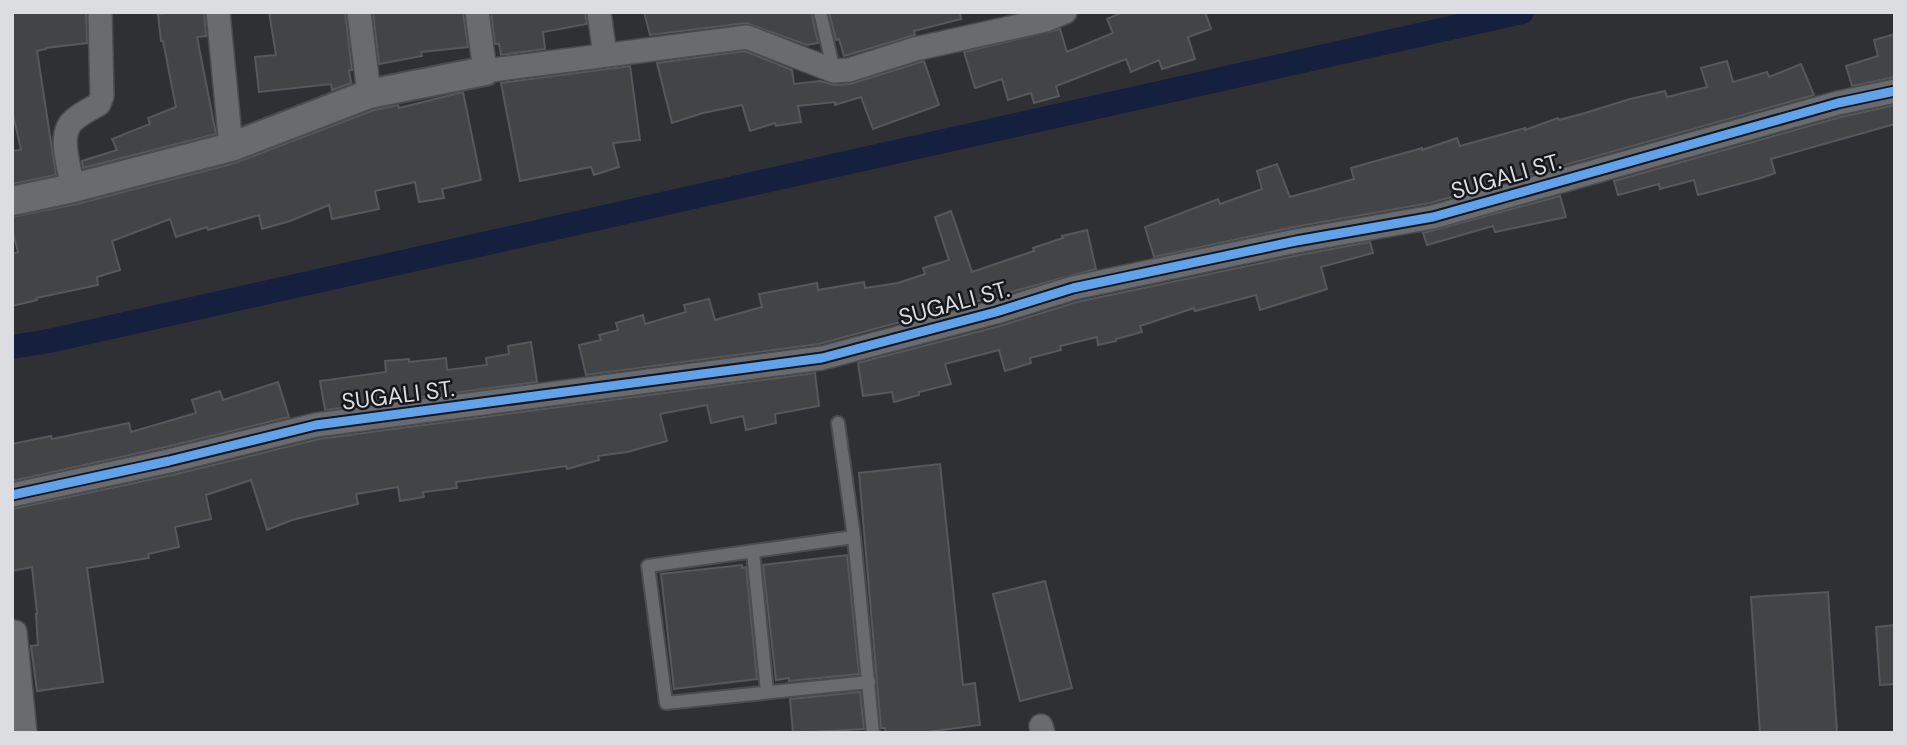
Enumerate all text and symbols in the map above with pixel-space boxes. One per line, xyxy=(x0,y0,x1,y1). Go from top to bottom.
street label: SUGALI ST. xyxy=(1447,146,1565,206)
street label: SUGALI ST. xyxy=(895,274,1013,332)
street label: SUGALI ST. xyxy=(340,373,456,417)

